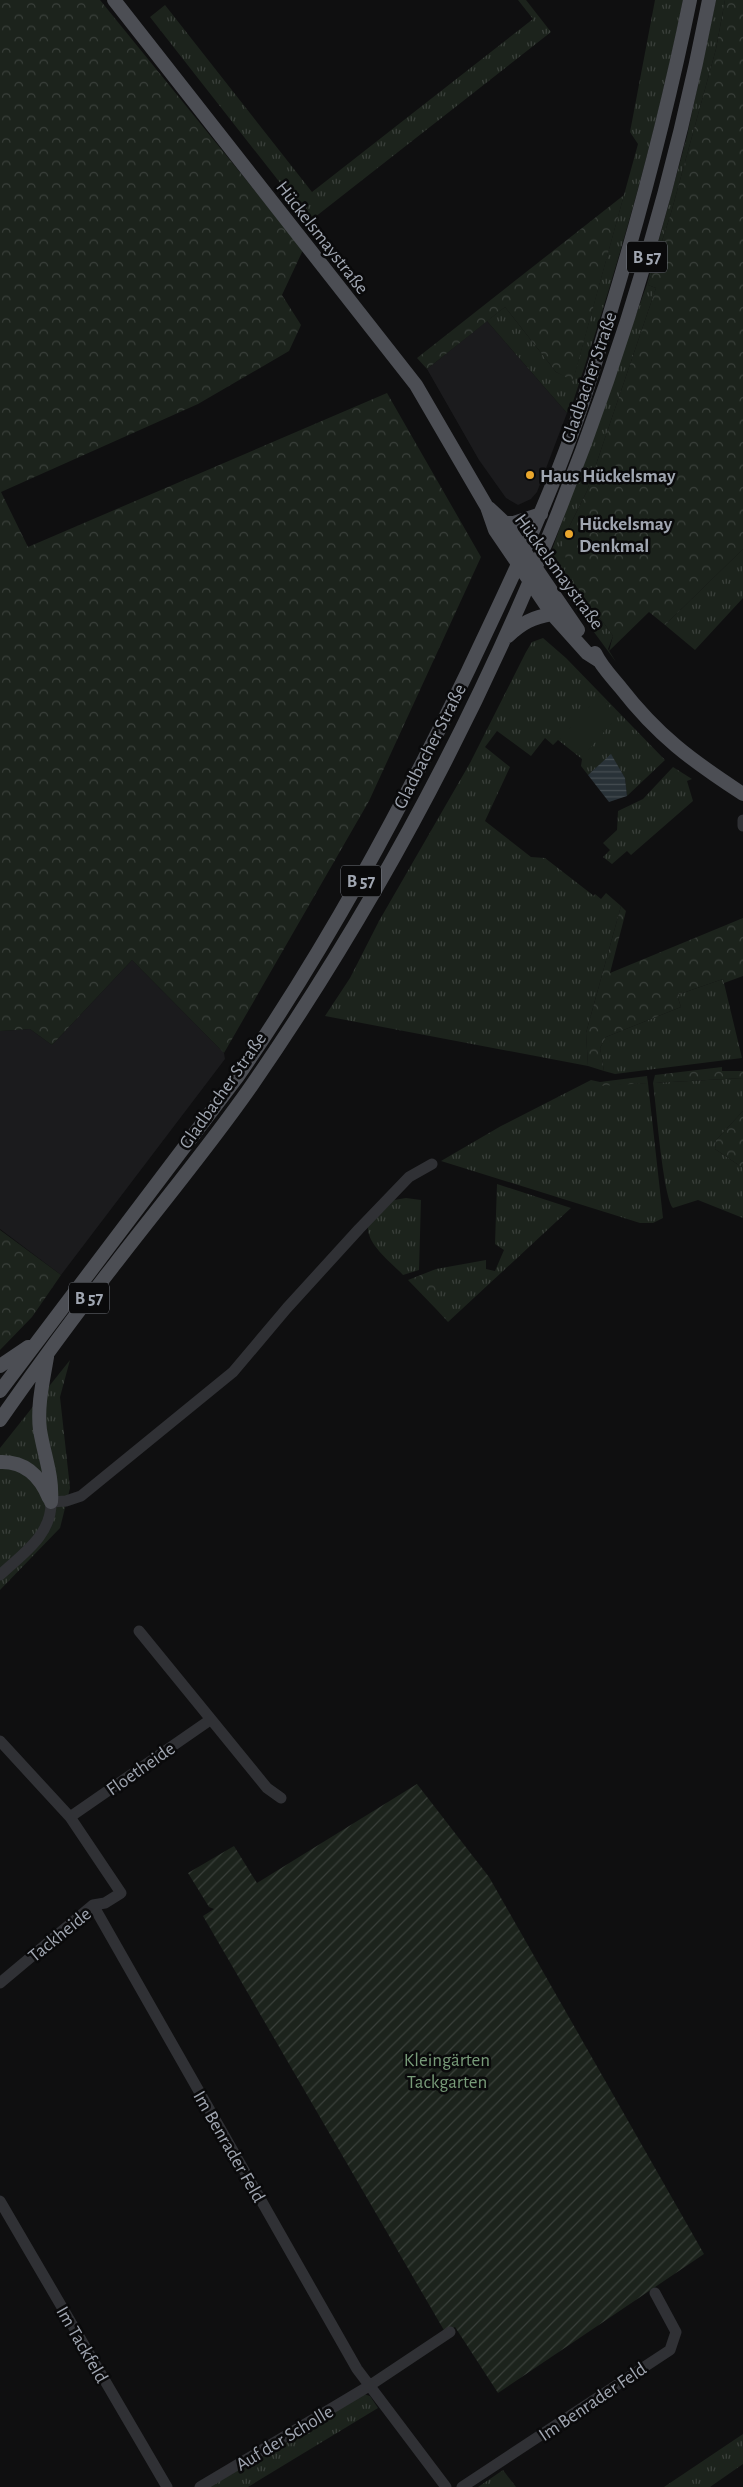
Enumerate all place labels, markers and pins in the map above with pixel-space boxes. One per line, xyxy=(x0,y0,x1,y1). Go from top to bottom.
place label: Haus Hückelsmay xyxy=(540,467,676,486)
marker: Haus Hückelsmay xyxy=(524,469,536,481)
place label: Hückelsmay Denkmal xyxy=(579,515,673,556)
marker: Hückelsmay Denkmal xyxy=(563,528,575,540)

